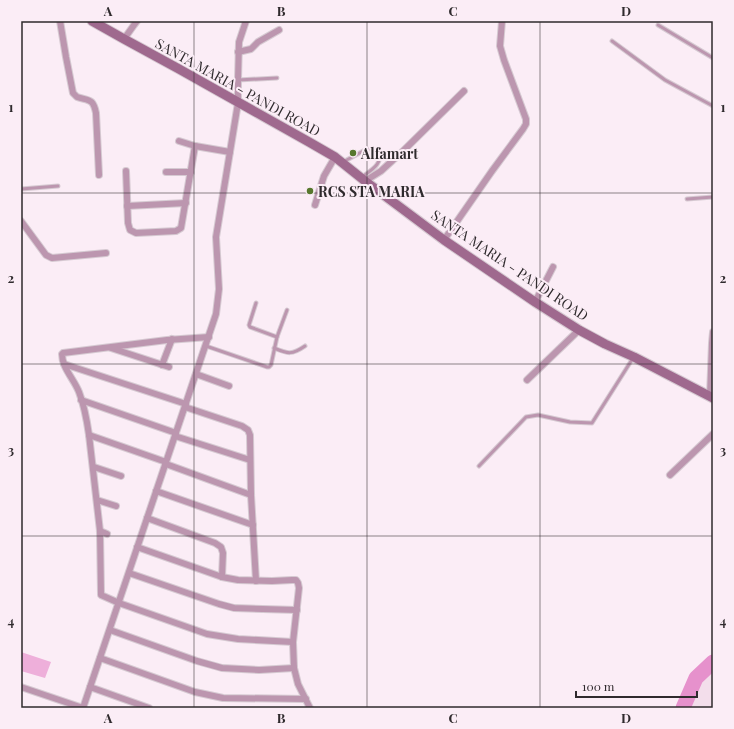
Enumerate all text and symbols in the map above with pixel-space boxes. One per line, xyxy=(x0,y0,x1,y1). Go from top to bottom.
text: A xyxy=(103,2,113,19)
text: B xyxy=(277,2,286,19)
text: C xyxy=(448,2,458,19)
text: D xyxy=(621,2,631,19)
street label: SANTA MARIA - PANDI ROAD xyxy=(152,34,324,140)
text: 1 xyxy=(9,98,14,115)
text: 1 xyxy=(721,98,726,115)
place label: Alfamart xyxy=(360,144,418,163)
marker: Alfamart xyxy=(348,148,358,158)
place label: RCS STA MARIA xyxy=(318,182,425,201)
marker: RCS STA MARIA xyxy=(305,186,315,196)
street label: SANTA MARIA - PANDI ROAD xyxy=(428,205,592,325)
text: 2 xyxy=(8,269,15,286)
text: 2 xyxy=(720,269,727,286)
text: 3 xyxy=(8,441,14,458)
text: 3 xyxy=(720,441,726,458)
text: 4 xyxy=(8,612,15,629)
text: 4 xyxy=(720,612,727,629)
scale bar xyxy=(576,673,697,699)
text: 100 m xyxy=(582,678,615,694)
text: A xyxy=(103,709,113,726)
text: B xyxy=(277,709,286,726)
text: C xyxy=(448,709,458,726)
text: D xyxy=(621,709,631,726)

